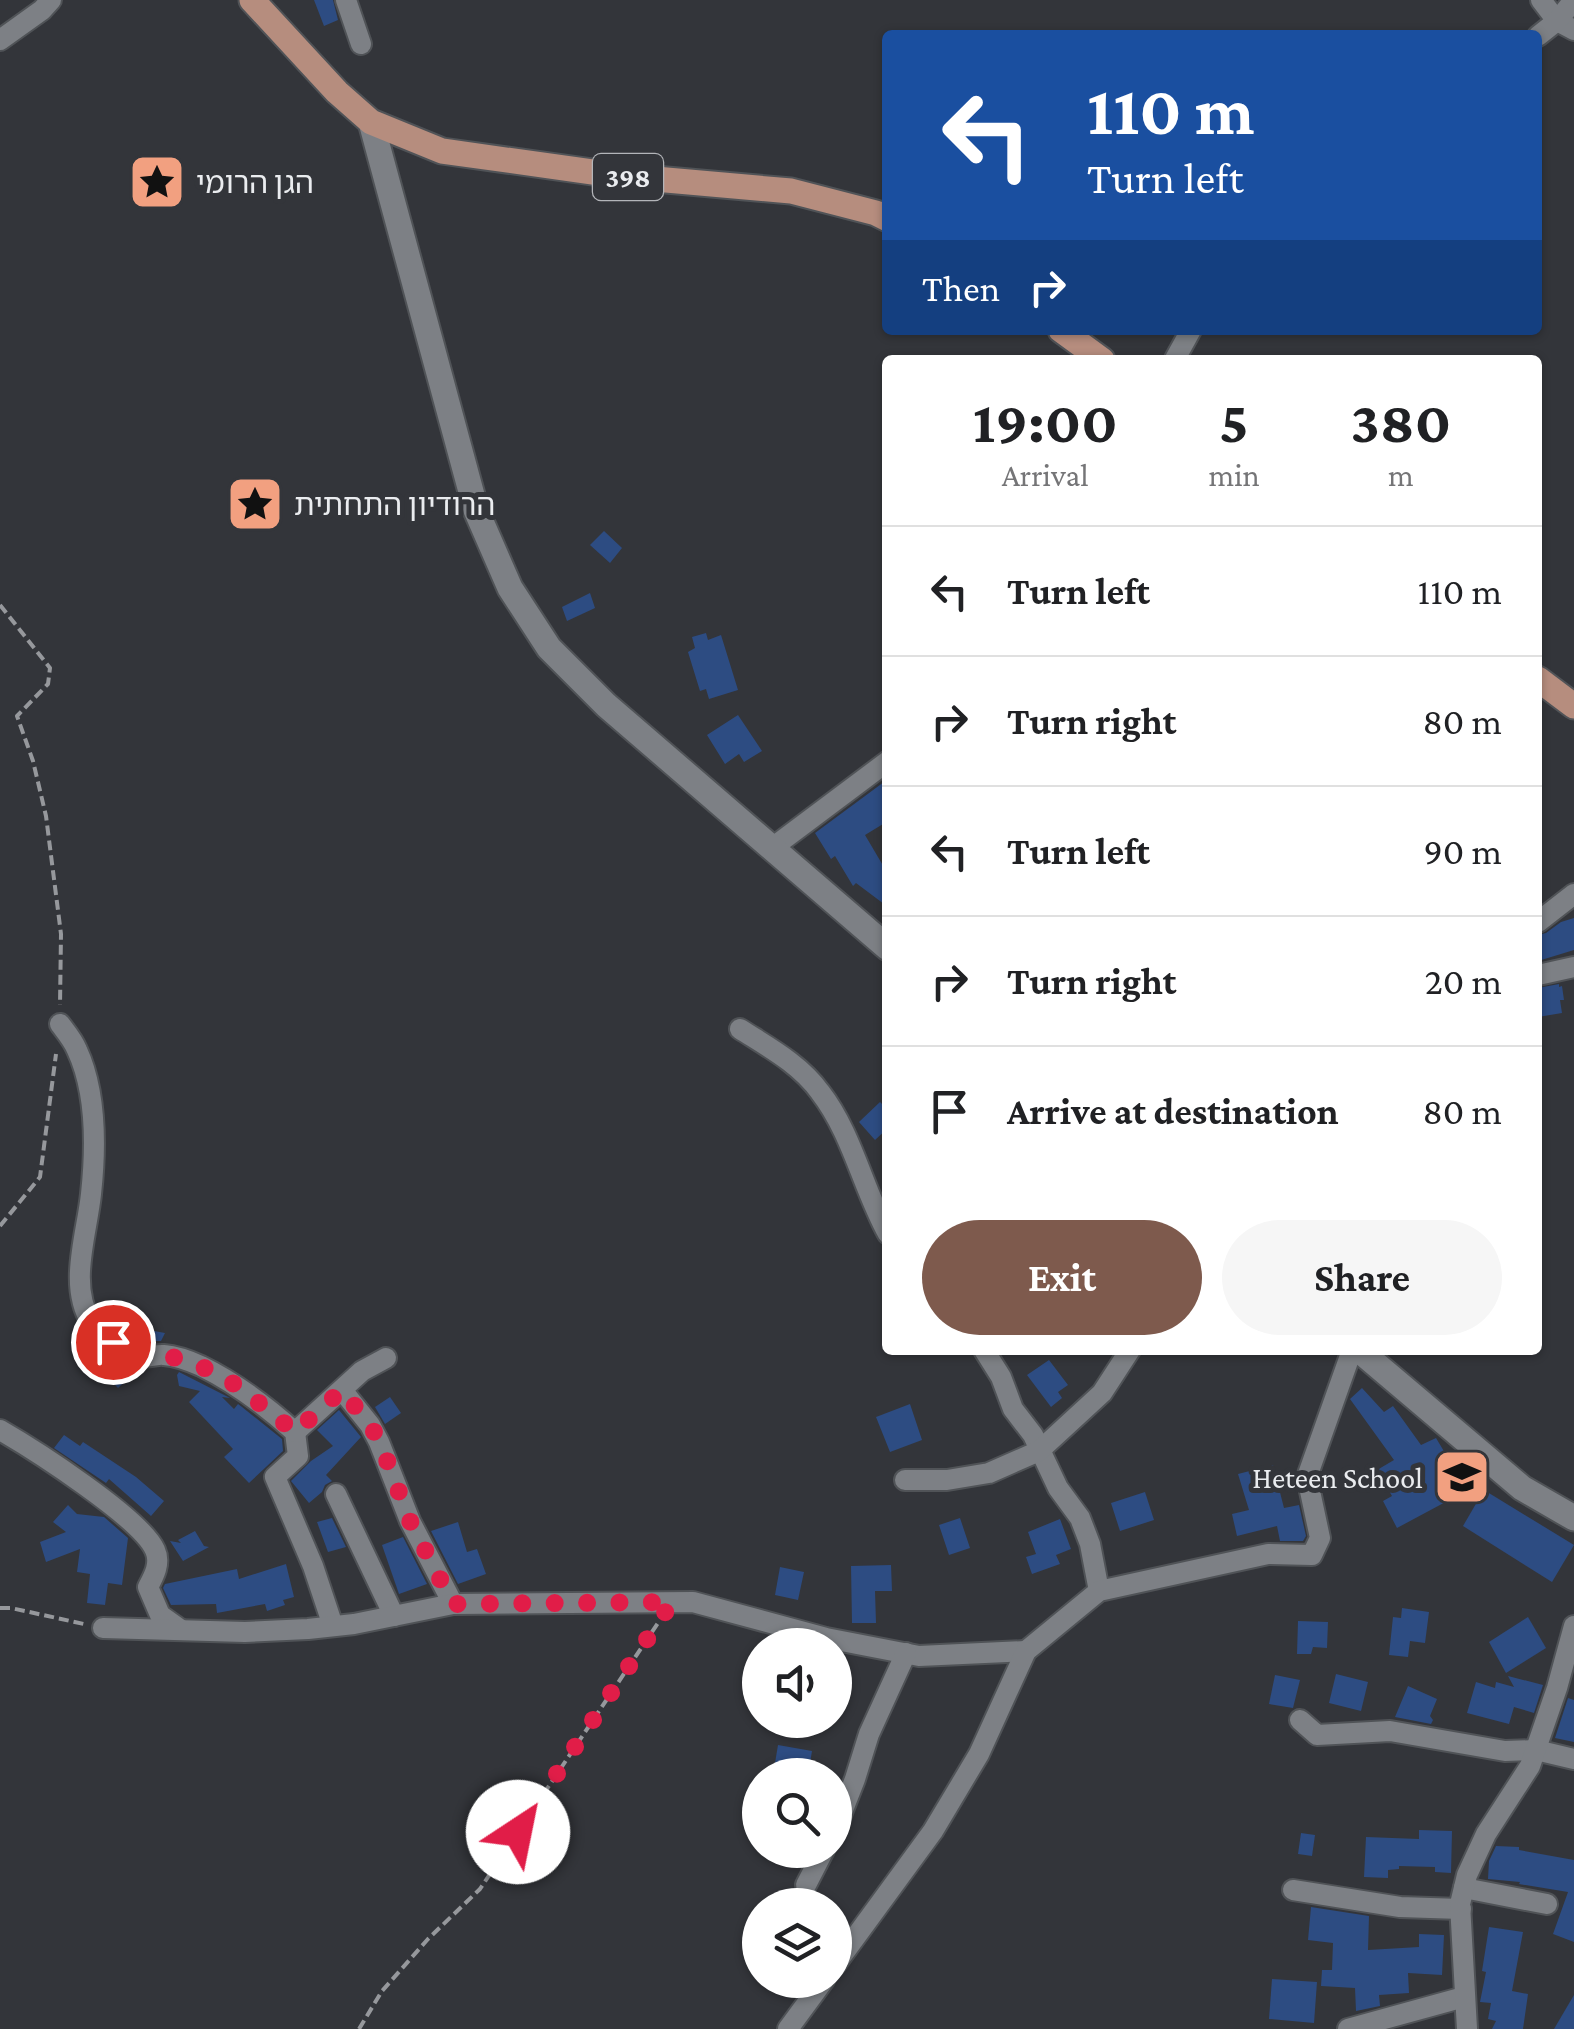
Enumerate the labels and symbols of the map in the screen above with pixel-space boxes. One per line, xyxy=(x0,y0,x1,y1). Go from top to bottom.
place icon: הגן הרומי xyxy=(127,152,187,212)
road number: 398 xyxy=(593,154,663,200)
place label: הגן הרומי xyxy=(196,166,314,199)
place icon: הרודיון התחתית xyxy=(225,474,285,534)
place label: הרודיון התחתית xyxy=(294,488,495,521)
pin xyxy=(71,1300,156,1385)
school or university icon: Heteen School xyxy=(1432,1447,1492,1507)
place label: Heteen School xyxy=(1252,1461,1423,1494)
position arrow xyxy=(466,1780,570,1884)

